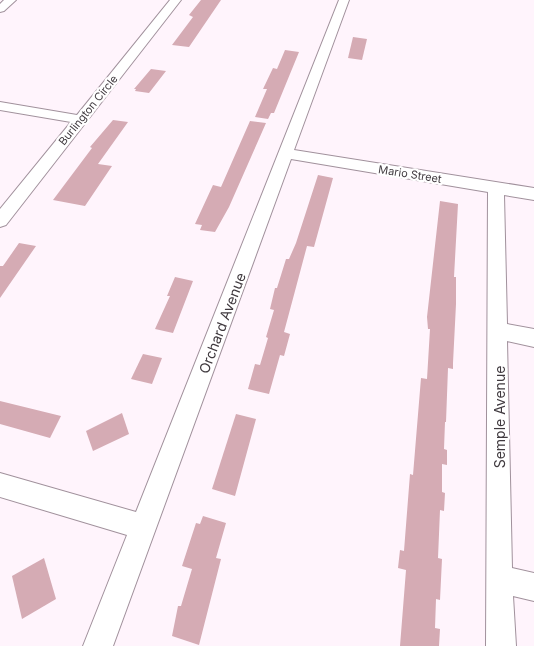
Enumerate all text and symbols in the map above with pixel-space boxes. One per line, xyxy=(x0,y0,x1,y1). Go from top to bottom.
street label: Burlington Circle xyxy=(55,72,121,148)
street label: Mario Street xyxy=(377,162,443,186)
street label: Orchard Avenue xyxy=(195,270,249,376)
street label: Semple Avenue xyxy=(491,366,508,468)

